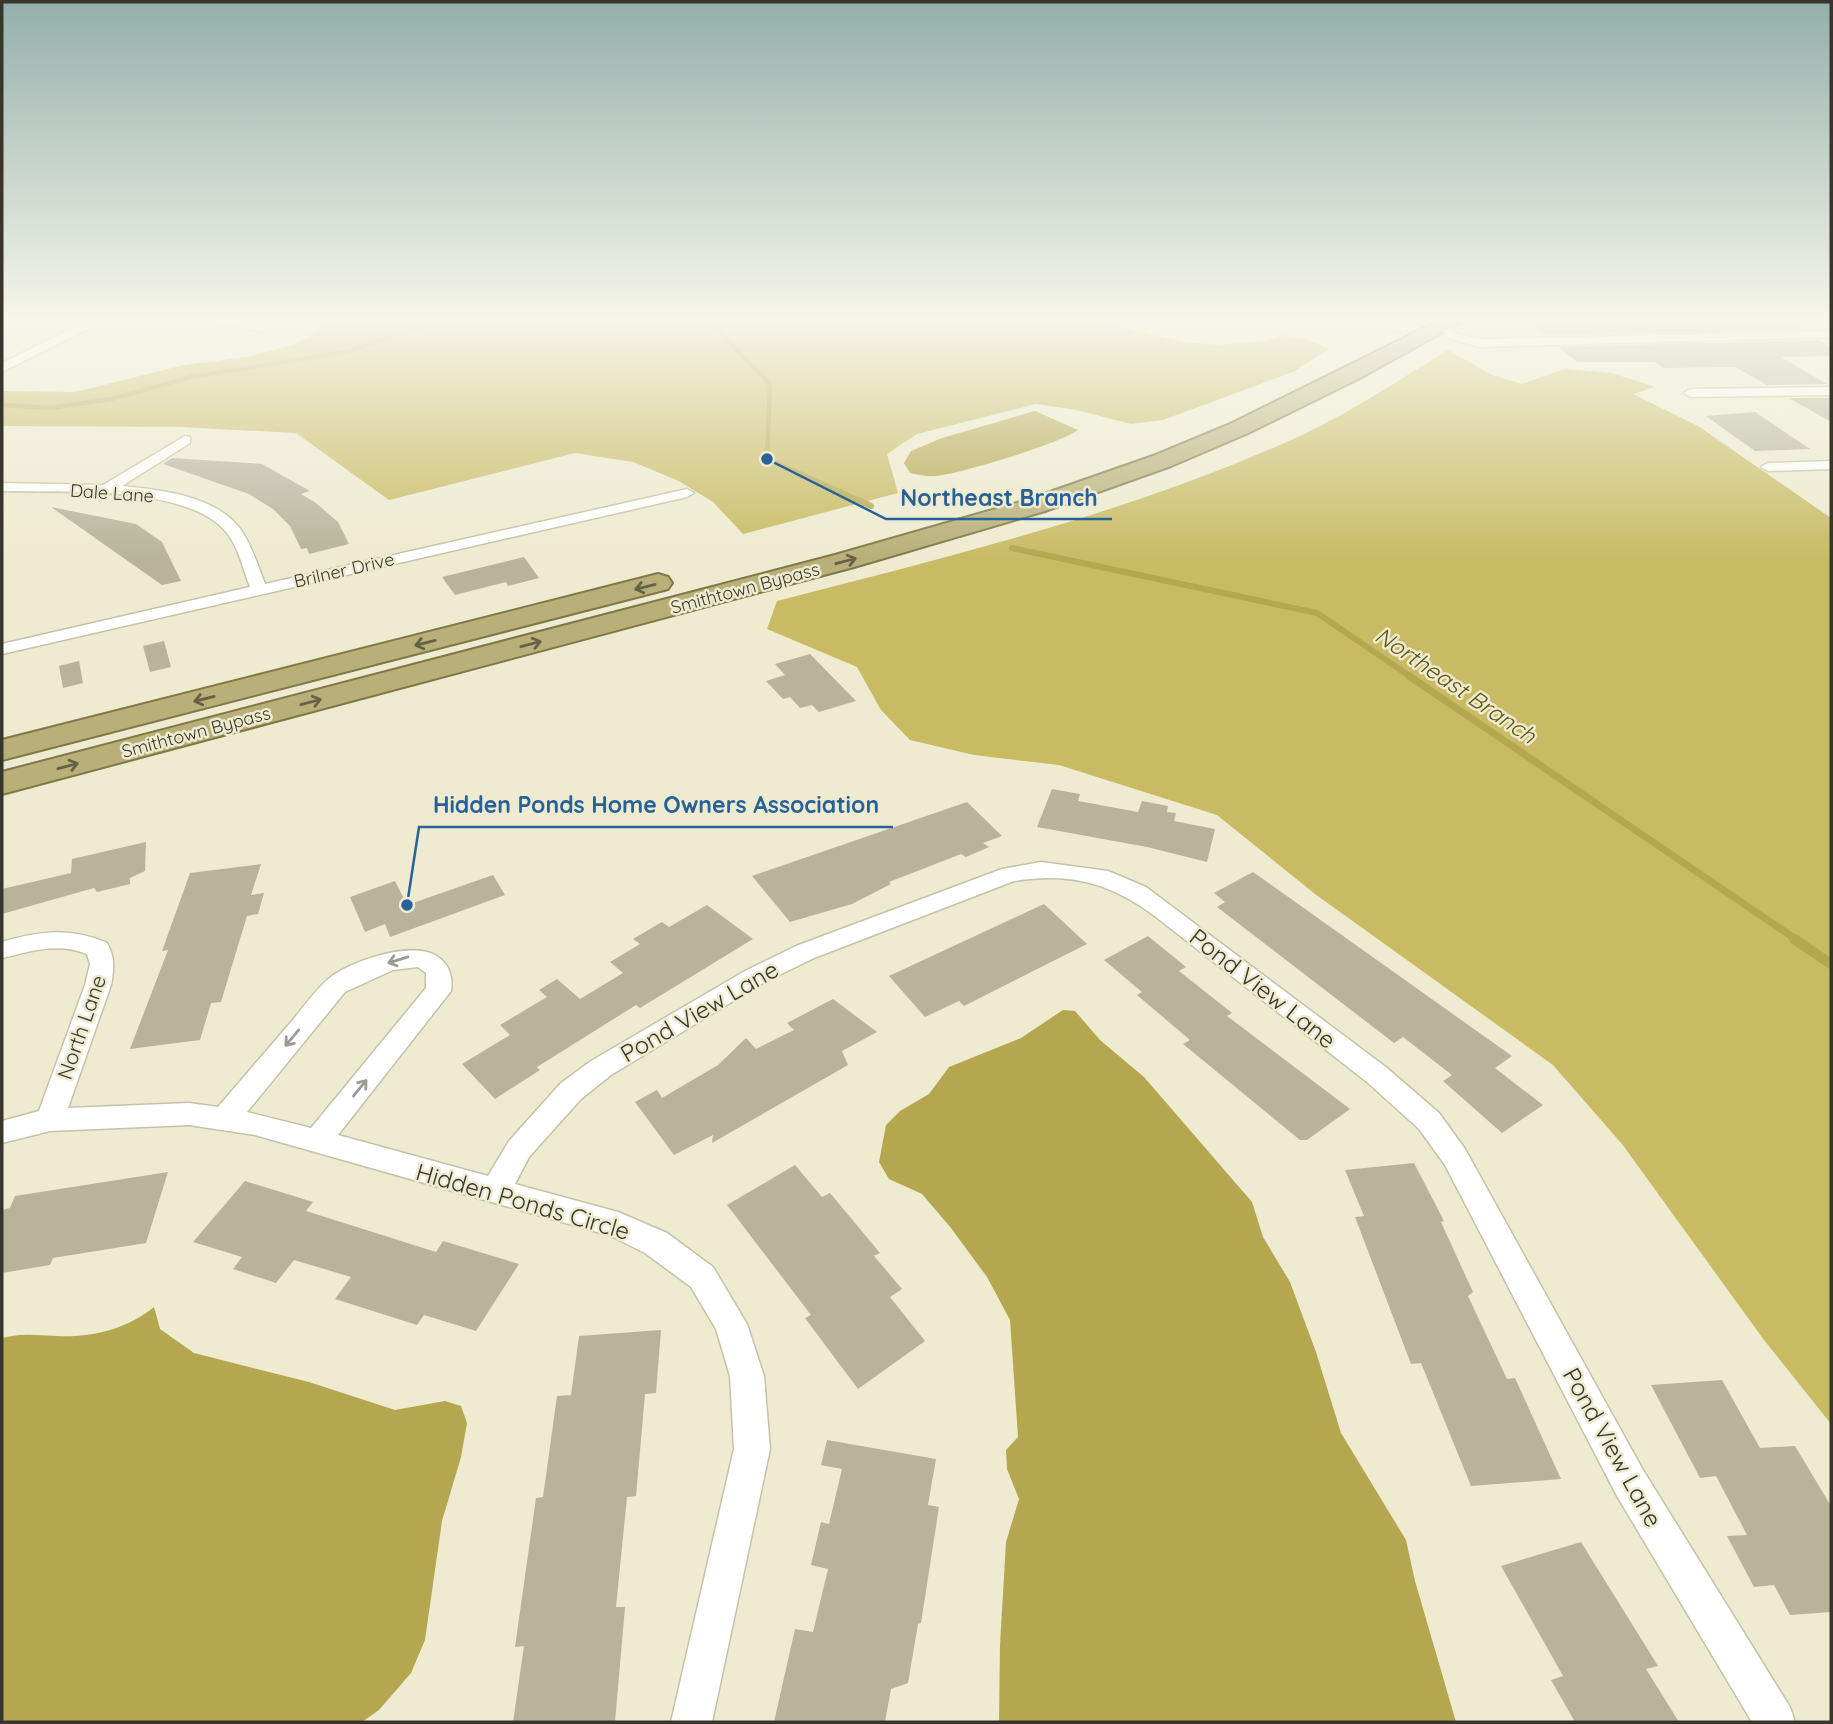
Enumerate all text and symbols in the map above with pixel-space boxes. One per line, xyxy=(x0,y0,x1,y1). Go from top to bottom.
callout: Northeast Branch xyxy=(886,475,1112,519)
street label: Dale Lane xyxy=(69,479,155,507)
text: Northeast Branch xyxy=(900,483,1098,512)
street label: Brilner Drive xyxy=(292,547,396,593)
one-way arrow xyxy=(835,553,857,566)
street label: Smithtown Bypass xyxy=(668,557,822,619)
one-way arrow xyxy=(634,581,657,594)
water label: Northeast Branch xyxy=(1370,620,1543,750)
one-way arrow xyxy=(414,637,436,650)
one-way arrow xyxy=(520,637,542,650)
one-way arrow xyxy=(193,693,216,706)
one-way arrow xyxy=(300,695,322,708)
street label: Smithtown Bypass xyxy=(119,701,273,763)
one-way arrow xyxy=(56,759,79,772)
callout: Hidden Ponds Home Owners Association xyxy=(419,783,893,827)
text: Hidden Ponds Home Owners Association xyxy=(433,790,879,819)
street label: Pond View Lane xyxy=(1184,922,1342,1054)
one-way arrow xyxy=(387,954,409,967)
street label: Pond View Lane xyxy=(615,954,783,1068)
street label: North Lane xyxy=(51,971,111,1083)
one-way arrow xyxy=(284,1028,300,1046)
one-way arrow xyxy=(352,1080,367,1098)
street label: Hidden Ponds Circle xyxy=(413,1156,633,1246)
street label: Pond View Lane xyxy=(1557,1362,1669,1532)

